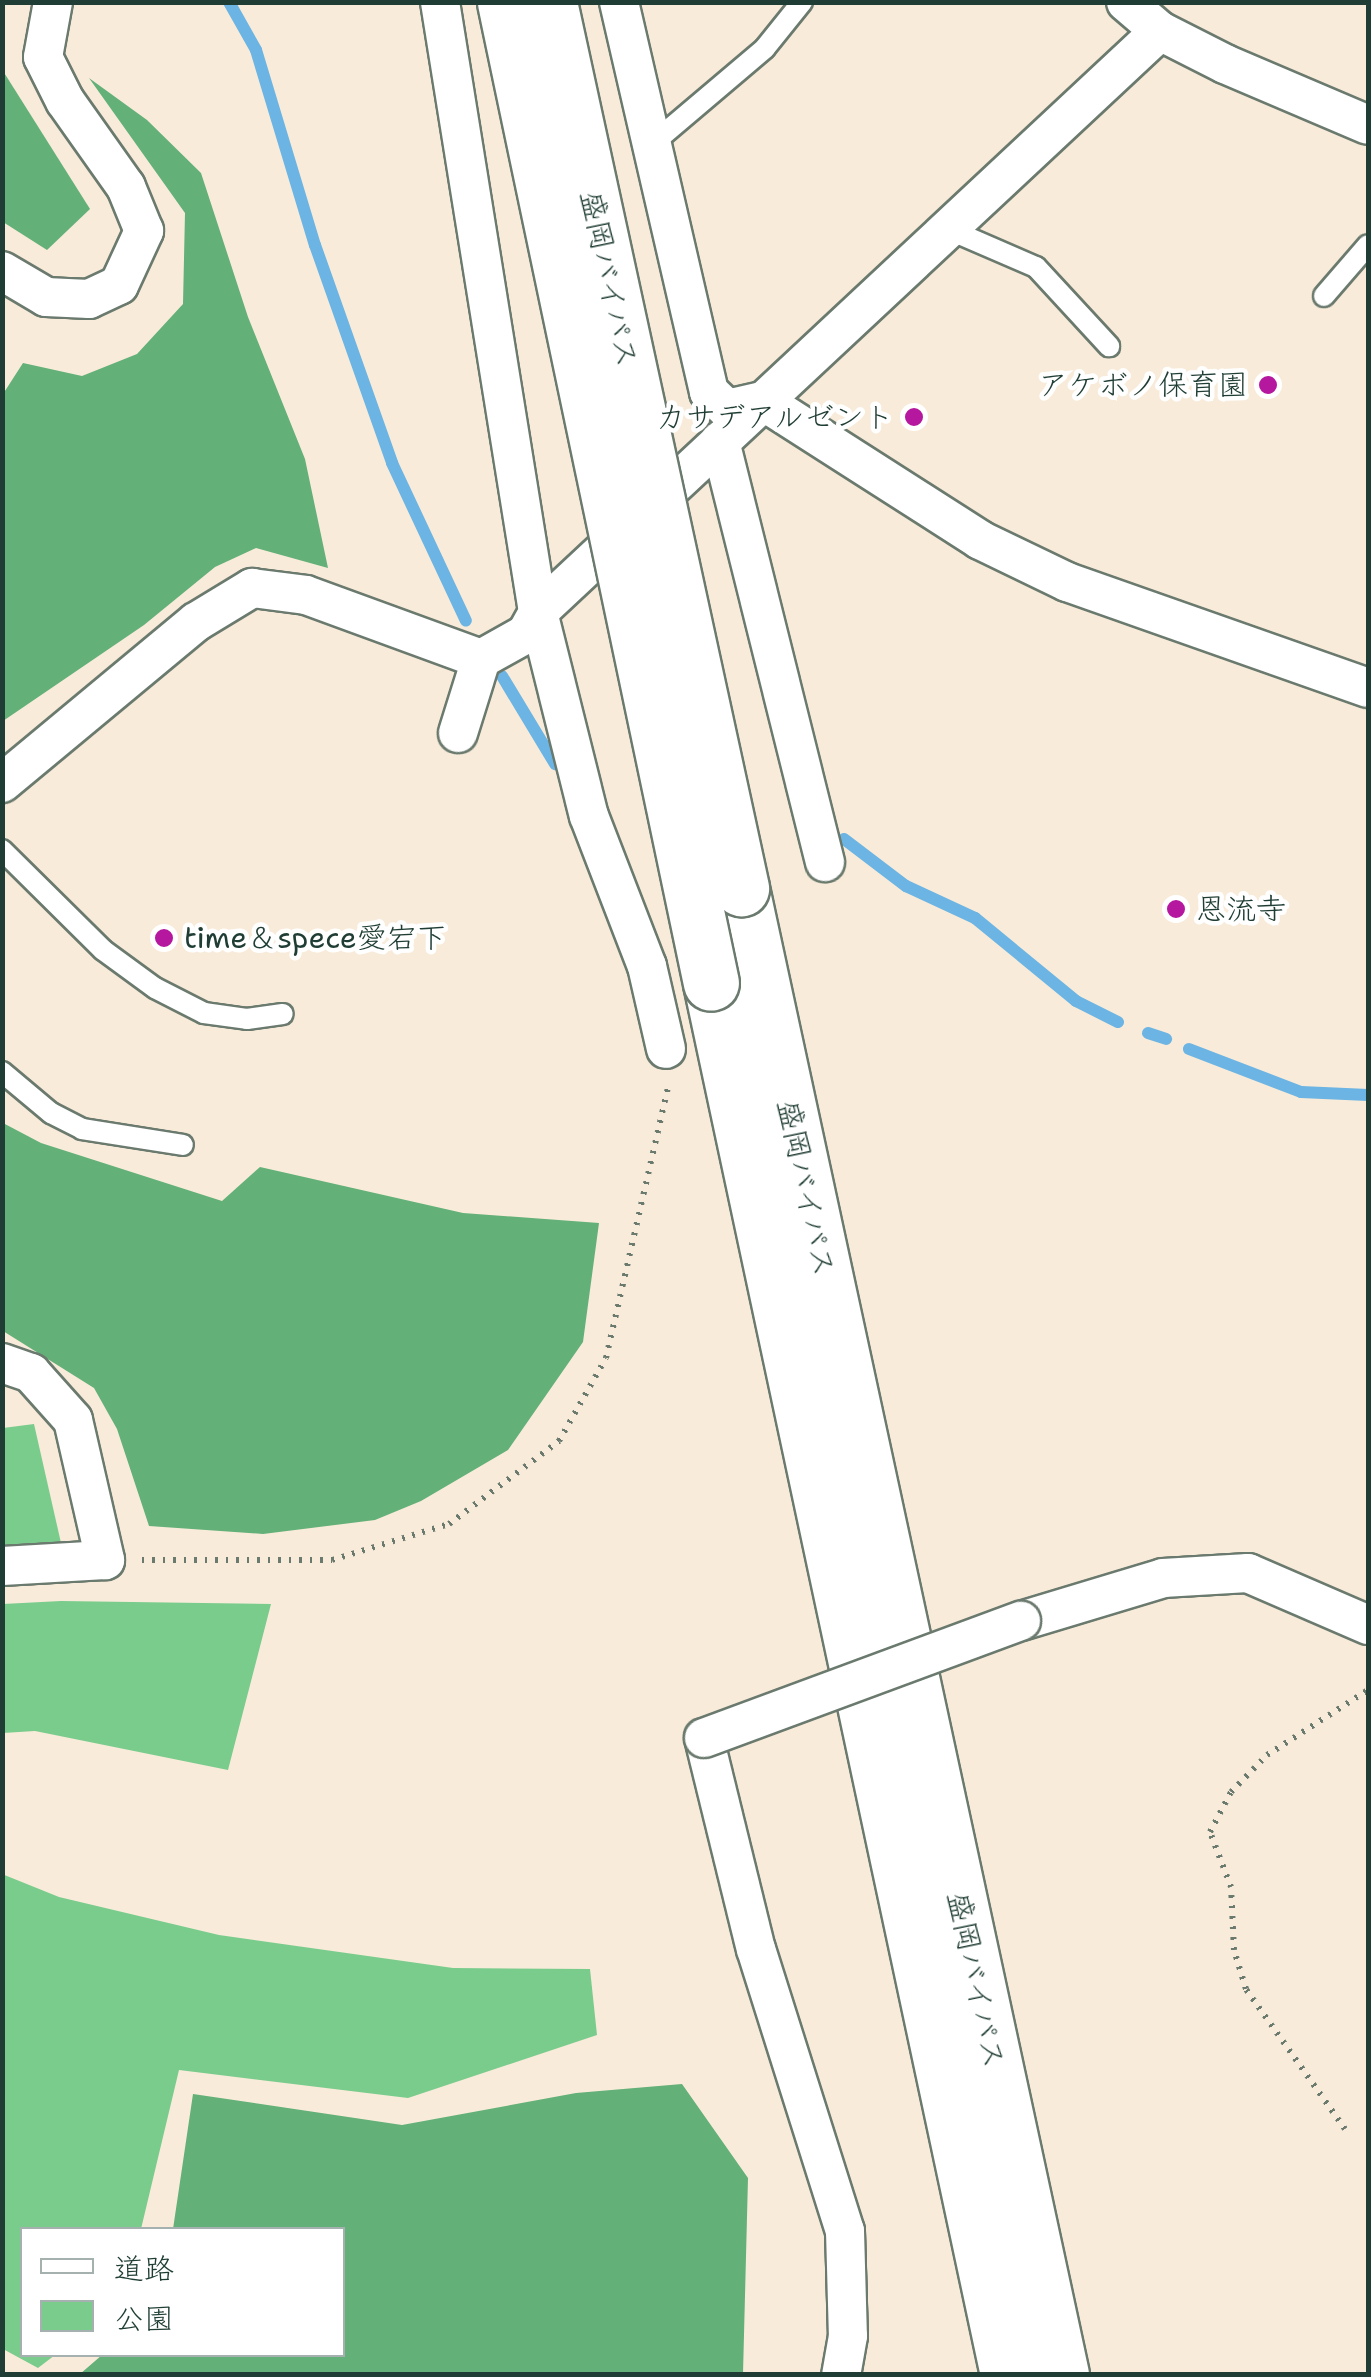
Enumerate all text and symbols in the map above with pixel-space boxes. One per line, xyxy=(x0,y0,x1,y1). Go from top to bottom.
street label: 盛岡バイパス xyxy=(573,187,645,371)
place label: アケボノ保育園 xyxy=(1038,367,1248,403)
marker: アケボノ保育園 xyxy=(1257,374,1279,396)
place label: カサデアルゼント xyxy=(654,399,894,435)
marker: カサデアルゼント xyxy=(903,406,925,428)
place label: 恩流寺 xyxy=(1196,891,1286,927)
marker: 恩流寺 xyxy=(1165,898,1187,920)
place label: time＆spece愛宕下 xyxy=(184,920,447,956)
marker: time＆spece愛宕下 xyxy=(153,927,175,949)
street label: 盛岡バイパス xyxy=(770,1096,842,1280)
street label: 盛岡バイパス xyxy=(940,1888,1012,2072)
legend xyxy=(20,2227,345,2357)
text: 道路 xyxy=(114,2248,174,2289)
text: 公園 xyxy=(114,2298,174,2339)

